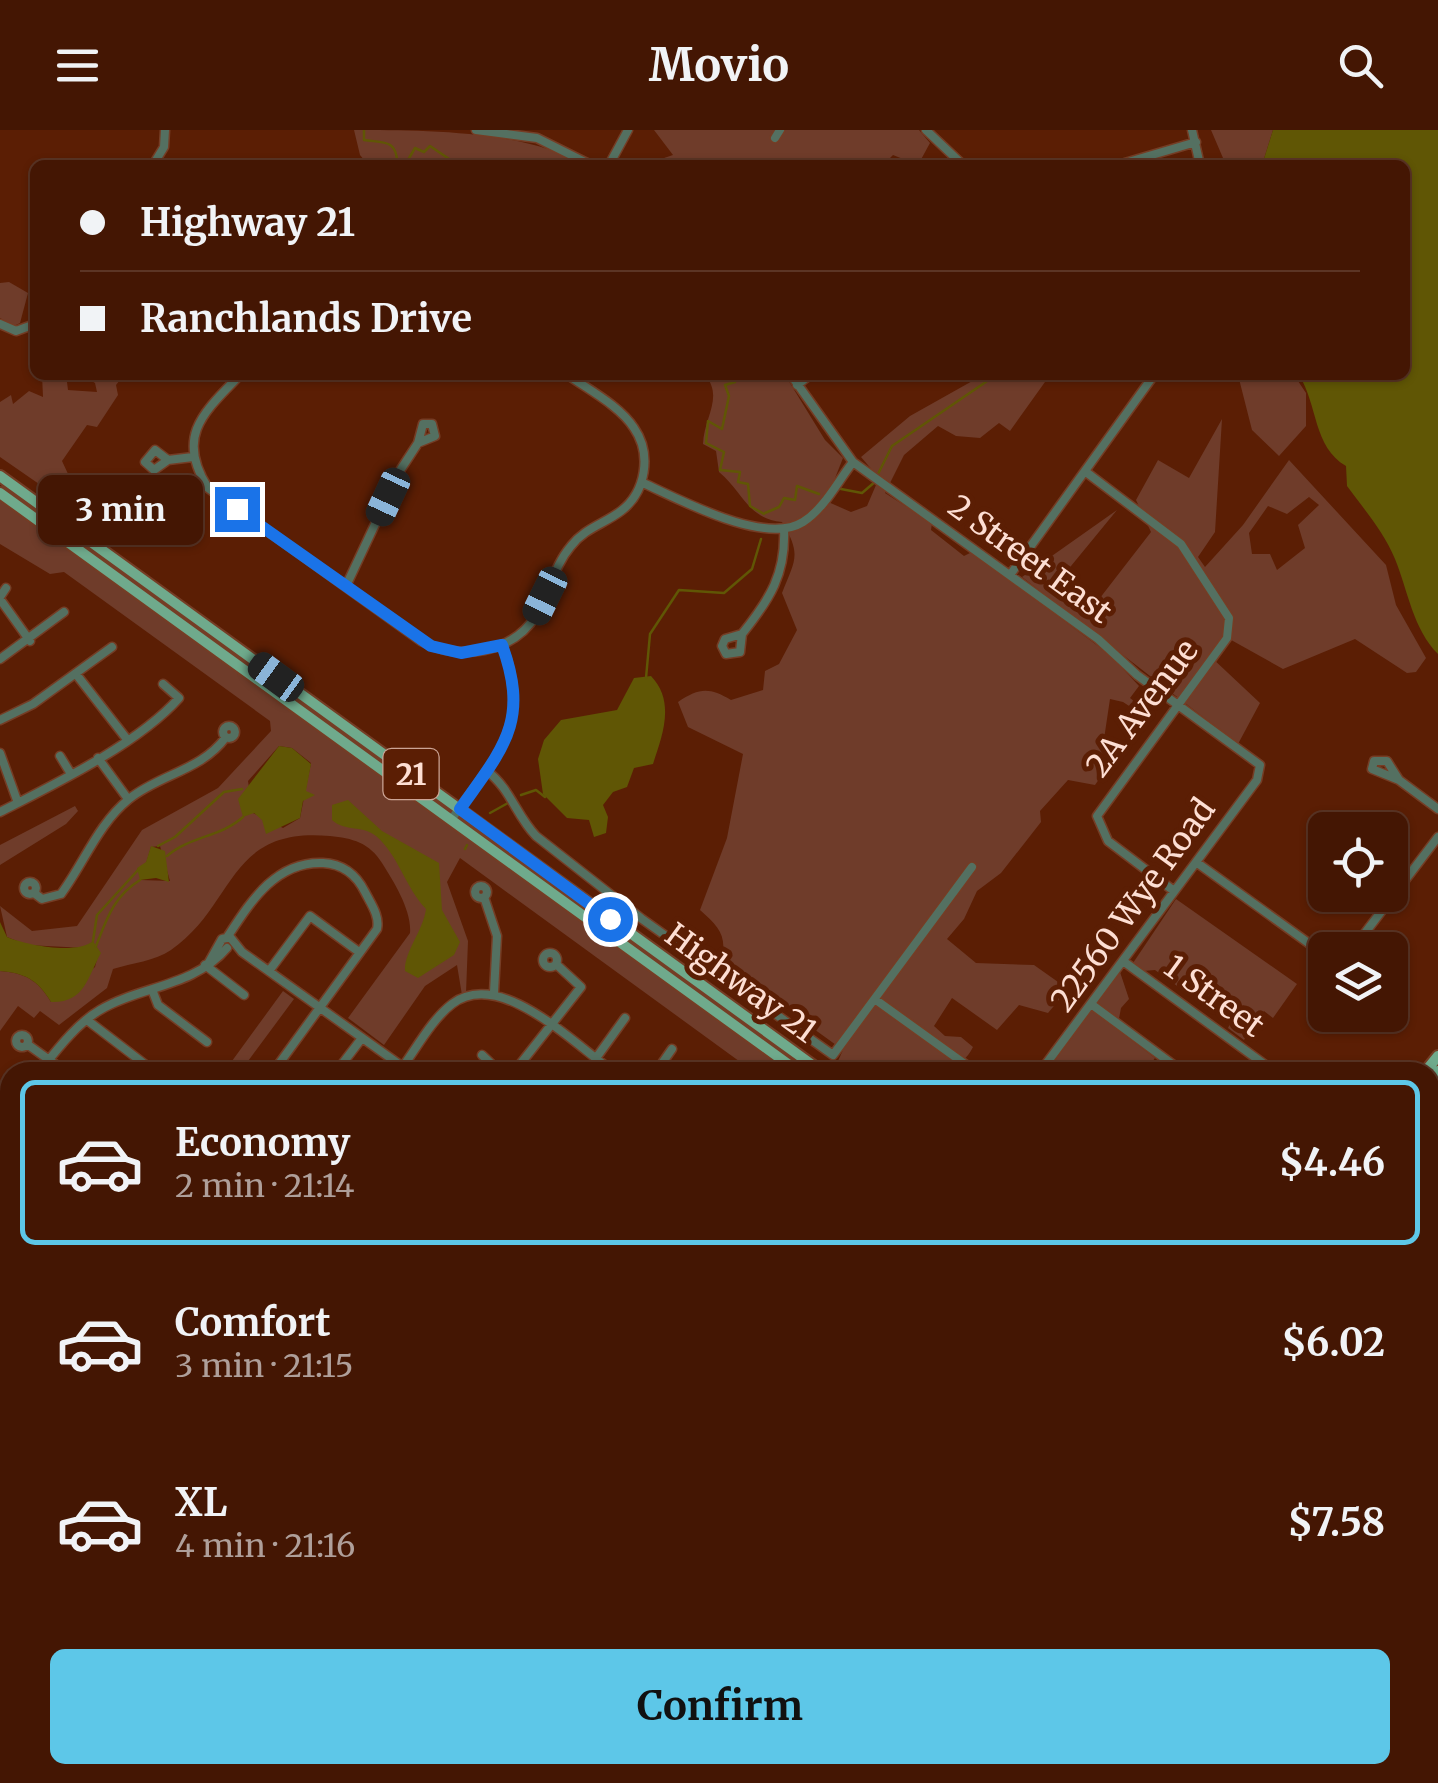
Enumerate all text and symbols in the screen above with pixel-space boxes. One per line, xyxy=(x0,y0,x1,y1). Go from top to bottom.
text: Movio xyxy=(649,37,789,93)
icon: menu xyxy=(50,38,105,93)
icon: search xyxy=(1333,38,1388,93)
text: Highway 21 xyxy=(140,199,355,246)
text: Ranchlands Drive xyxy=(140,295,472,342)
car xyxy=(362,463,414,531)
callout: 3 min xyxy=(37,474,202,544)
street label: 2 Street East xyxy=(940,486,1120,632)
route end xyxy=(215,487,260,532)
text: 3 min xyxy=(75,490,166,530)
car xyxy=(518,562,572,630)
street label: 2A Avenue xyxy=(1077,631,1207,785)
car xyxy=(243,647,309,707)
road number: 21 xyxy=(384,749,438,799)
street label: 22560 Wye Road xyxy=(1042,791,1224,1019)
map controls xyxy=(1308,812,1408,1032)
button: locate xyxy=(1308,812,1408,912)
route start xyxy=(588,897,633,942)
street label: Highway 21 xyxy=(658,915,824,1051)
button: layers xyxy=(1308,932,1408,1032)
street label: 1 Street xyxy=(1156,946,1272,1046)
icon: car xyxy=(55,1118,145,1208)
text: Economy xyxy=(175,1119,350,1166)
text: $4.46 xyxy=(1279,1139,1385,1186)
text: 2 min · 21:14 xyxy=(175,1166,354,1206)
icon: car xyxy=(55,1298,145,1388)
text: Comfort xyxy=(175,1299,331,1346)
text: $6.02 xyxy=(1281,1319,1385,1366)
text: 3 min · 21:15 xyxy=(175,1346,354,1386)
icon: car xyxy=(55,1478,145,1568)
text: XL xyxy=(175,1479,227,1526)
text: $7.58 xyxy=(1287,1499,1385,1546)
text: 4 min · 21:16 xyxy=(175,1526,355,1566)
button: Confirm xyxy=(50,1649,1390,1764)

